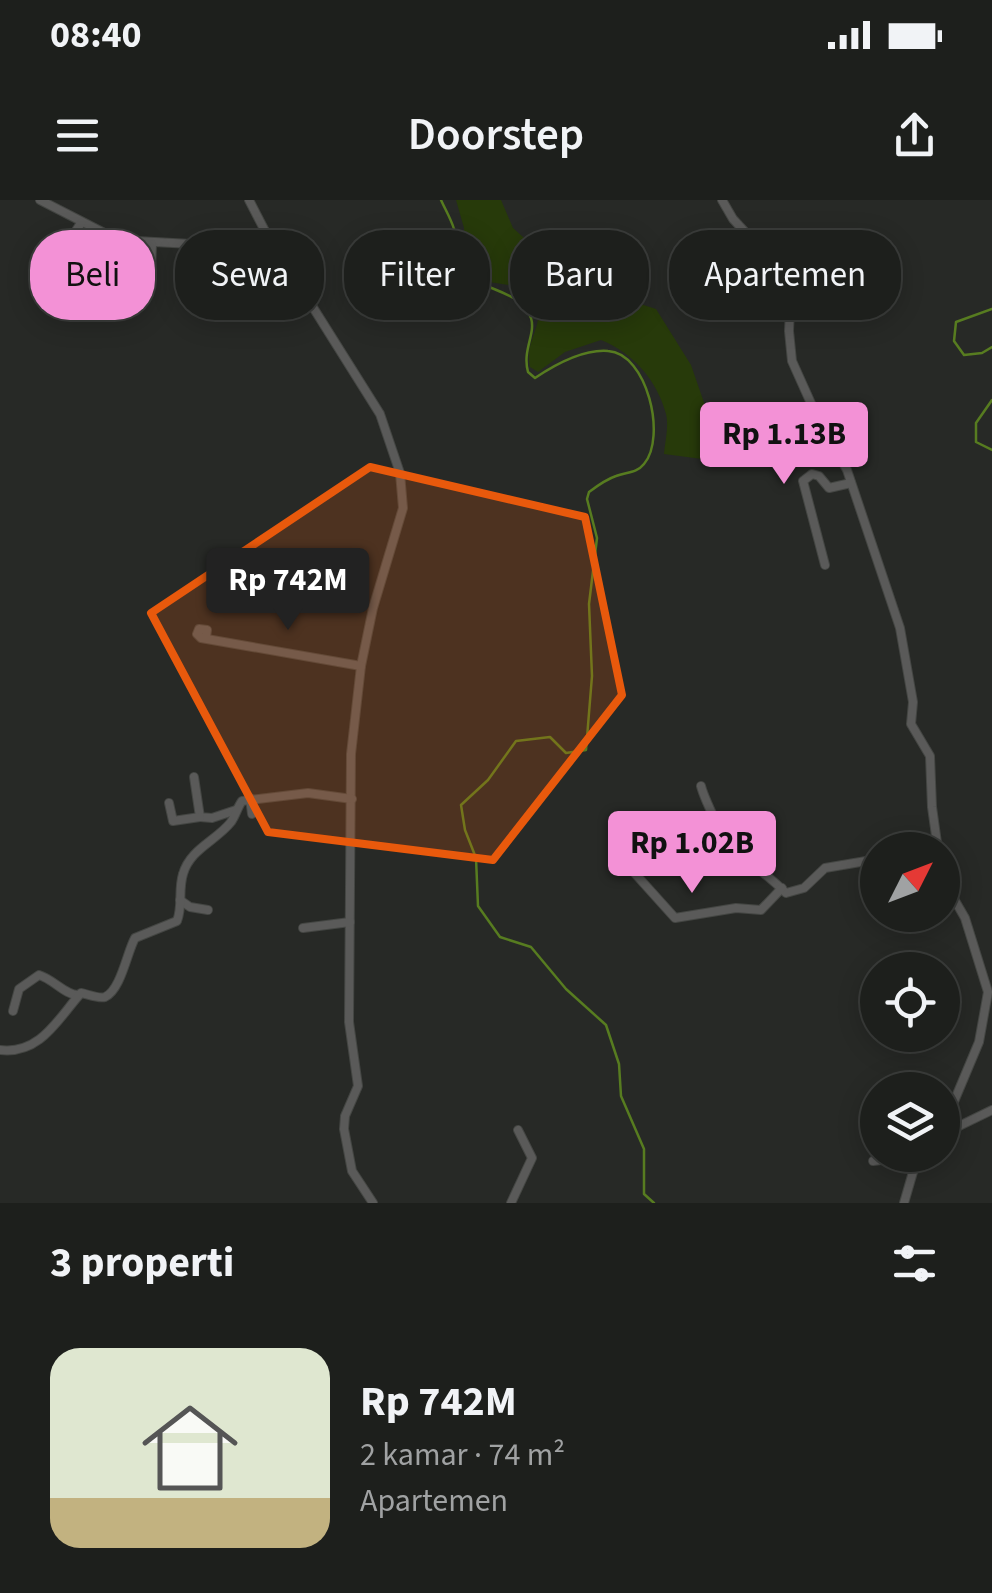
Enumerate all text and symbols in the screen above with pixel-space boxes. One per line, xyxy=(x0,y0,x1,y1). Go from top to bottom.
text: 08:40 xyxy=(50,8,142,62)
text: Doorstep xyxy=(408,103,584,167)
icon: menu xyxy=(50,108,105,163)
icon: share xyxy=(887,108,942,163)
chip: Beli xyxy=(30,230,155,320)
chip: Sewa xyxy=(175,230,324,320)
chip: Filter xyxy=(344,230,490,320)
chip: Baru xyxy=(510,230,649,320)
chip: Apartemen xyxy=(669,230,901,320)
pin: Rp 1.13B xyxy=(681,402,887,487)
text: Rp 1.13B xyxy=(722,411,846,457)
pin: Rp 742M xyxy=(196,548,380,633)
text: Rp 742M xyxy=(228,557,348,603)
pin: Rp 1.02B xyxy=(589,811,795,896)
text: Rp 1.02B xyxy=(630,820,754,866)
north arrow xyxy=(860,832,960,932)
map controls xyxy=(860,832,960,1172)
button: locate xyxy=(860,952,960,1052)
button: layers xyxy=(860,1072,960,1172)
text: 3 properti xyxy=(50,1233,234,1293)
icon: filters xyxy=(887,1236,942,1291)
text: Rp 742M xyxy=(360,1372,517,1432)
icon: home xyxy=(130,1388,250,1508)
text: 2 kamar · 74 m² xyxy=(360,1432,565,1478)
text: Apartemen xyxy=(360,1478,508,1524)

